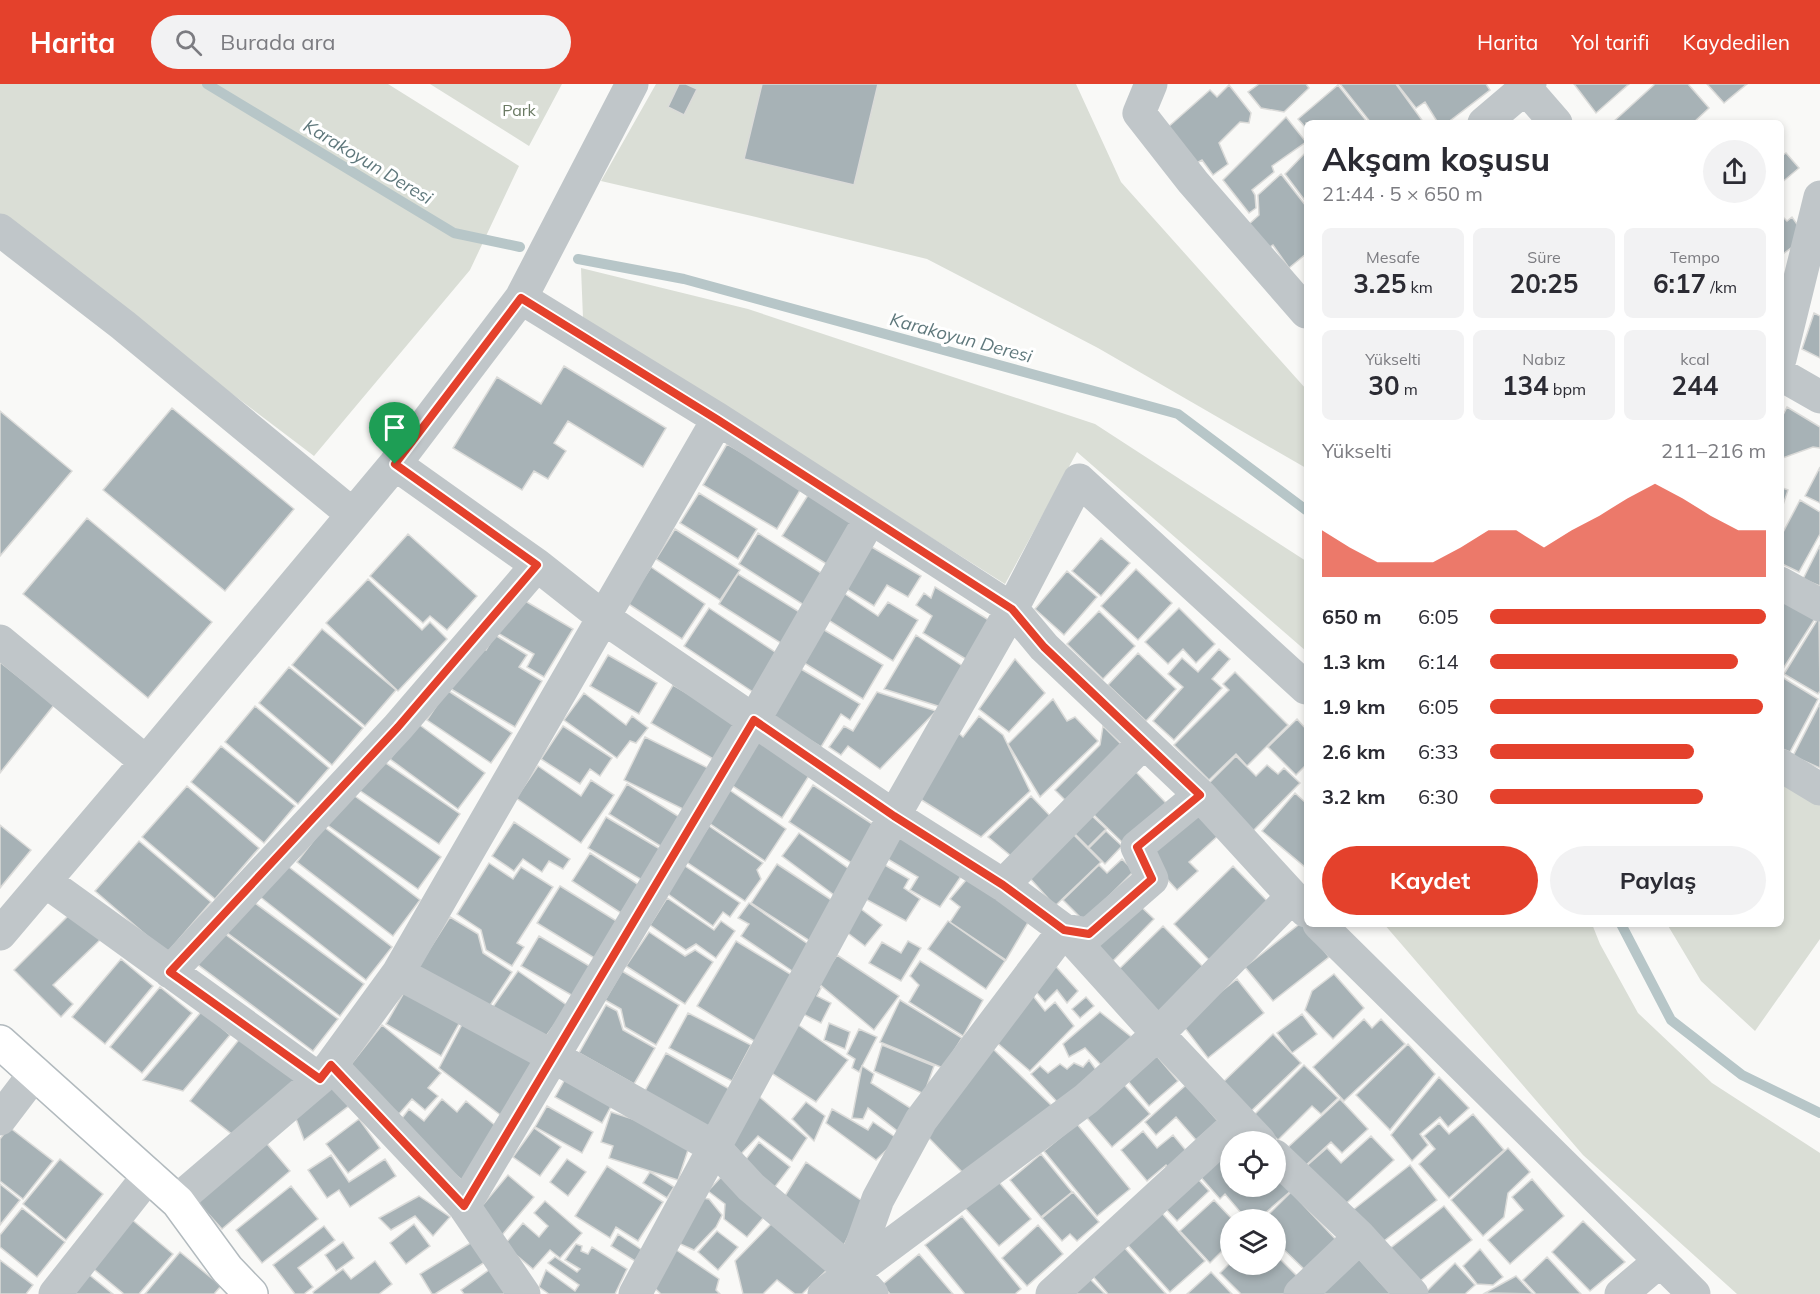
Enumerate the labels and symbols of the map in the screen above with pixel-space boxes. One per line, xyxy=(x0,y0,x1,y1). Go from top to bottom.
park label: Park xyxy=(502,100,537,120)
water label: Karakoyun Deresi xyxy=(300,114,438,210)
water label: Karakoyun Deresi xyxy=(887,307,1036,368)
pin xyxy=(369,402,420,464)

